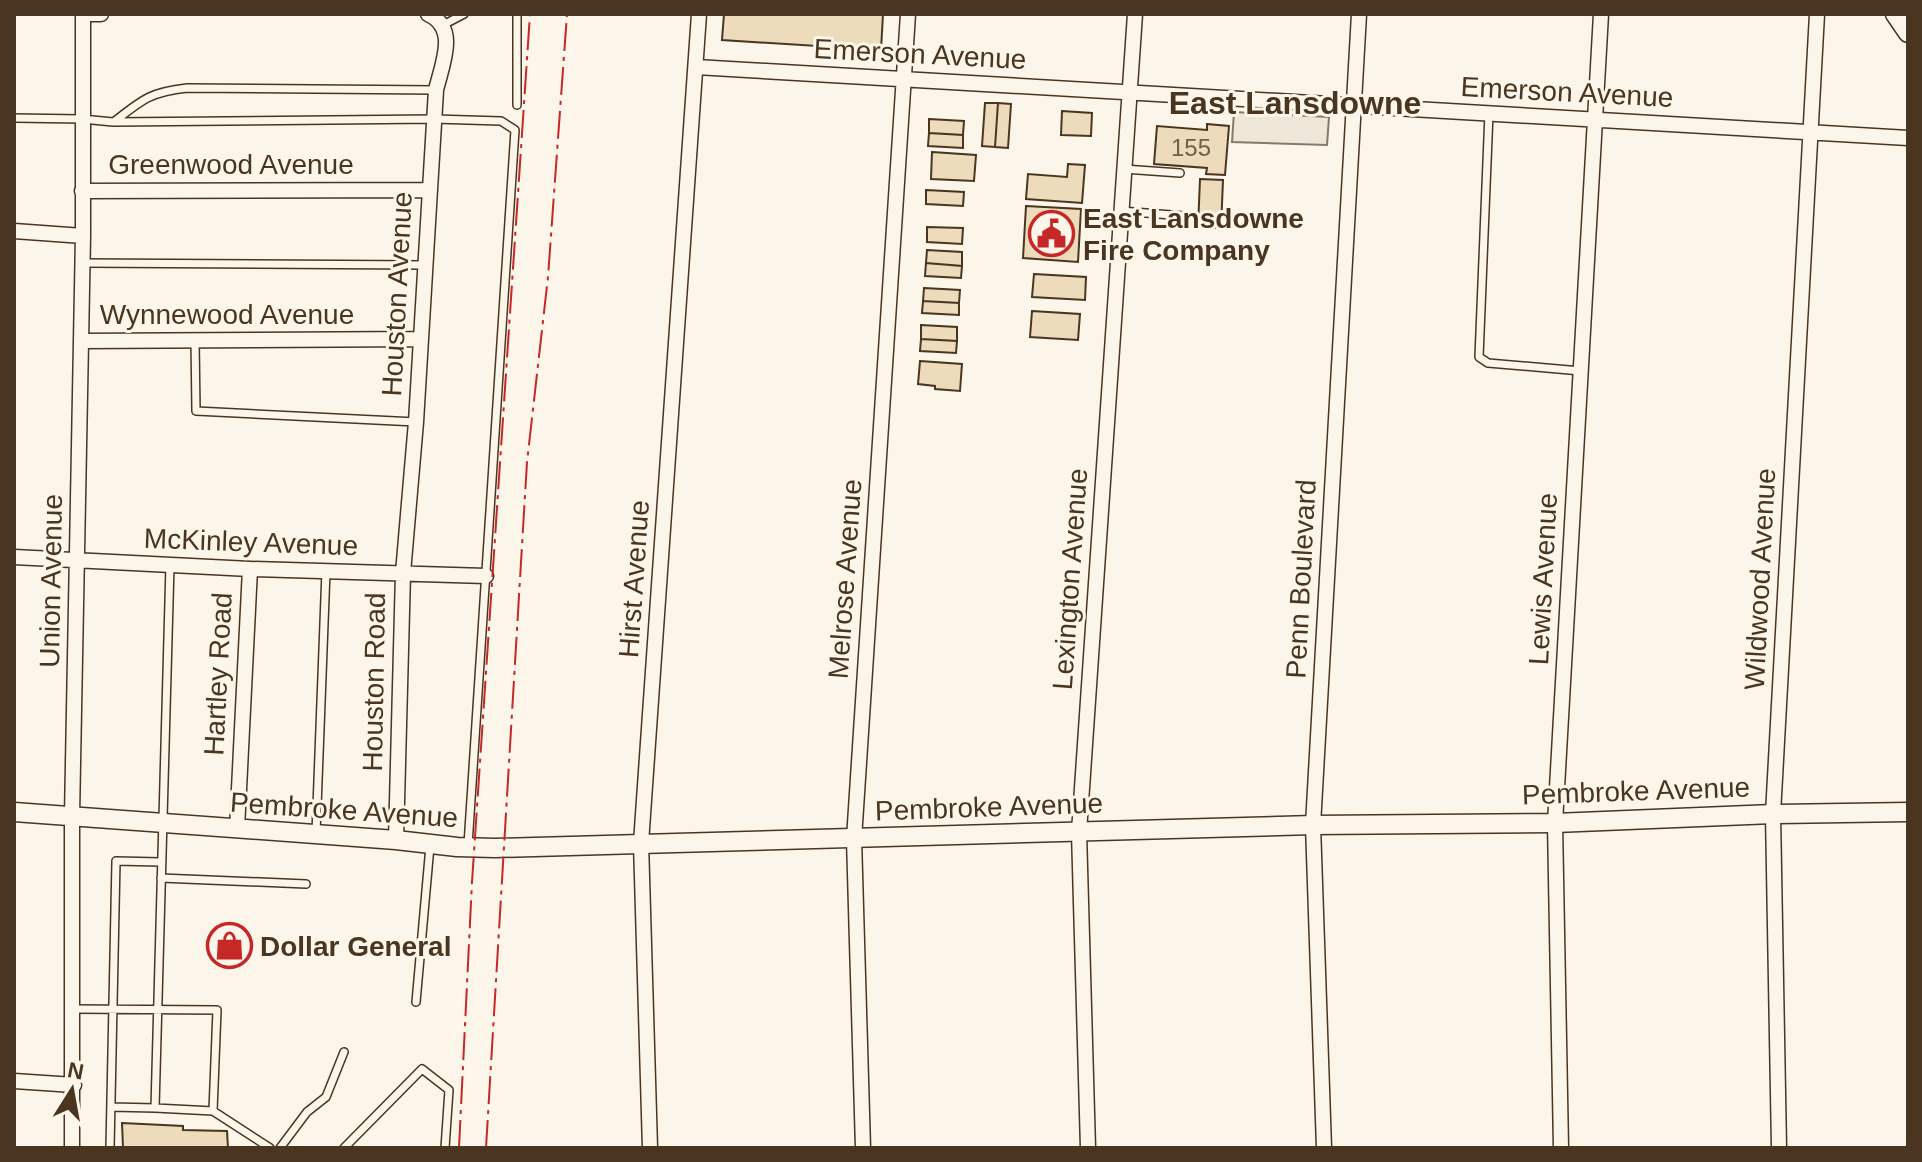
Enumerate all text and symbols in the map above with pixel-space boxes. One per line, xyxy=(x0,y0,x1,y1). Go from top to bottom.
street label: Emerson Avenue xyxy=(813,33,1027,75)
street label: Emerson Avenue xyxy=(1460,71,1674,113)
district label: East Lansdowne xyxy=(1169,85,1421,121)
house number: 155 xyxy=(1171,134,1211,161)
street label: Greenwood Avenue xyxy=(108,149,354,180)
street label: Houston Avenue xyxy=(376,191,418,397)
place label: East Lansdowne Fire Company xyxy=(1083,203,1304,266)
public building icon: East Lansdowne Fire Company xyxy=(1028,210,1076,258)
street label: Wynnewood Avenue xyxy=(100,299,354,330)
street label: Lexington Avenue xyxy=(1047,467,1093,691)
street label: Wildwood Avenue xyxy=(1739,467,1781,691)
street label: Melrose Avenue xyxy=(823,478,867,680)
street label: Penn Boulevard xyxy=(1280,479,1322,679)
street label: Lewis Avenue xyxy=(1523,492,1563,666)
street label: Union Avenue xyxy=(34,494,68,668)
street label: Hirst Avenue xyxy=(613,499,655,659)
street label: McKinley Avenue xyxy=(143,523,359,561)
street label: Hartley Road xyxy=(198,592,238,756)
street label: Houston Road xyxy=(357,592,391,772)
street label: Pembroke Avenue xyxy=(1521,772,1751,810)
street label: Pembroke Avenue xyxy=(229,787,459,833)
street label: Pembroke Avenue xyxy=(874,788,1104,826)
shop icon: Dollar General xyxy=(205,922,253,970)
place label: Dollar General xyxy=(260,931,451,962)
north arrow xyxy=(32,1050,112,1130)
text: N xyxy=(66,1057,86,1085)

